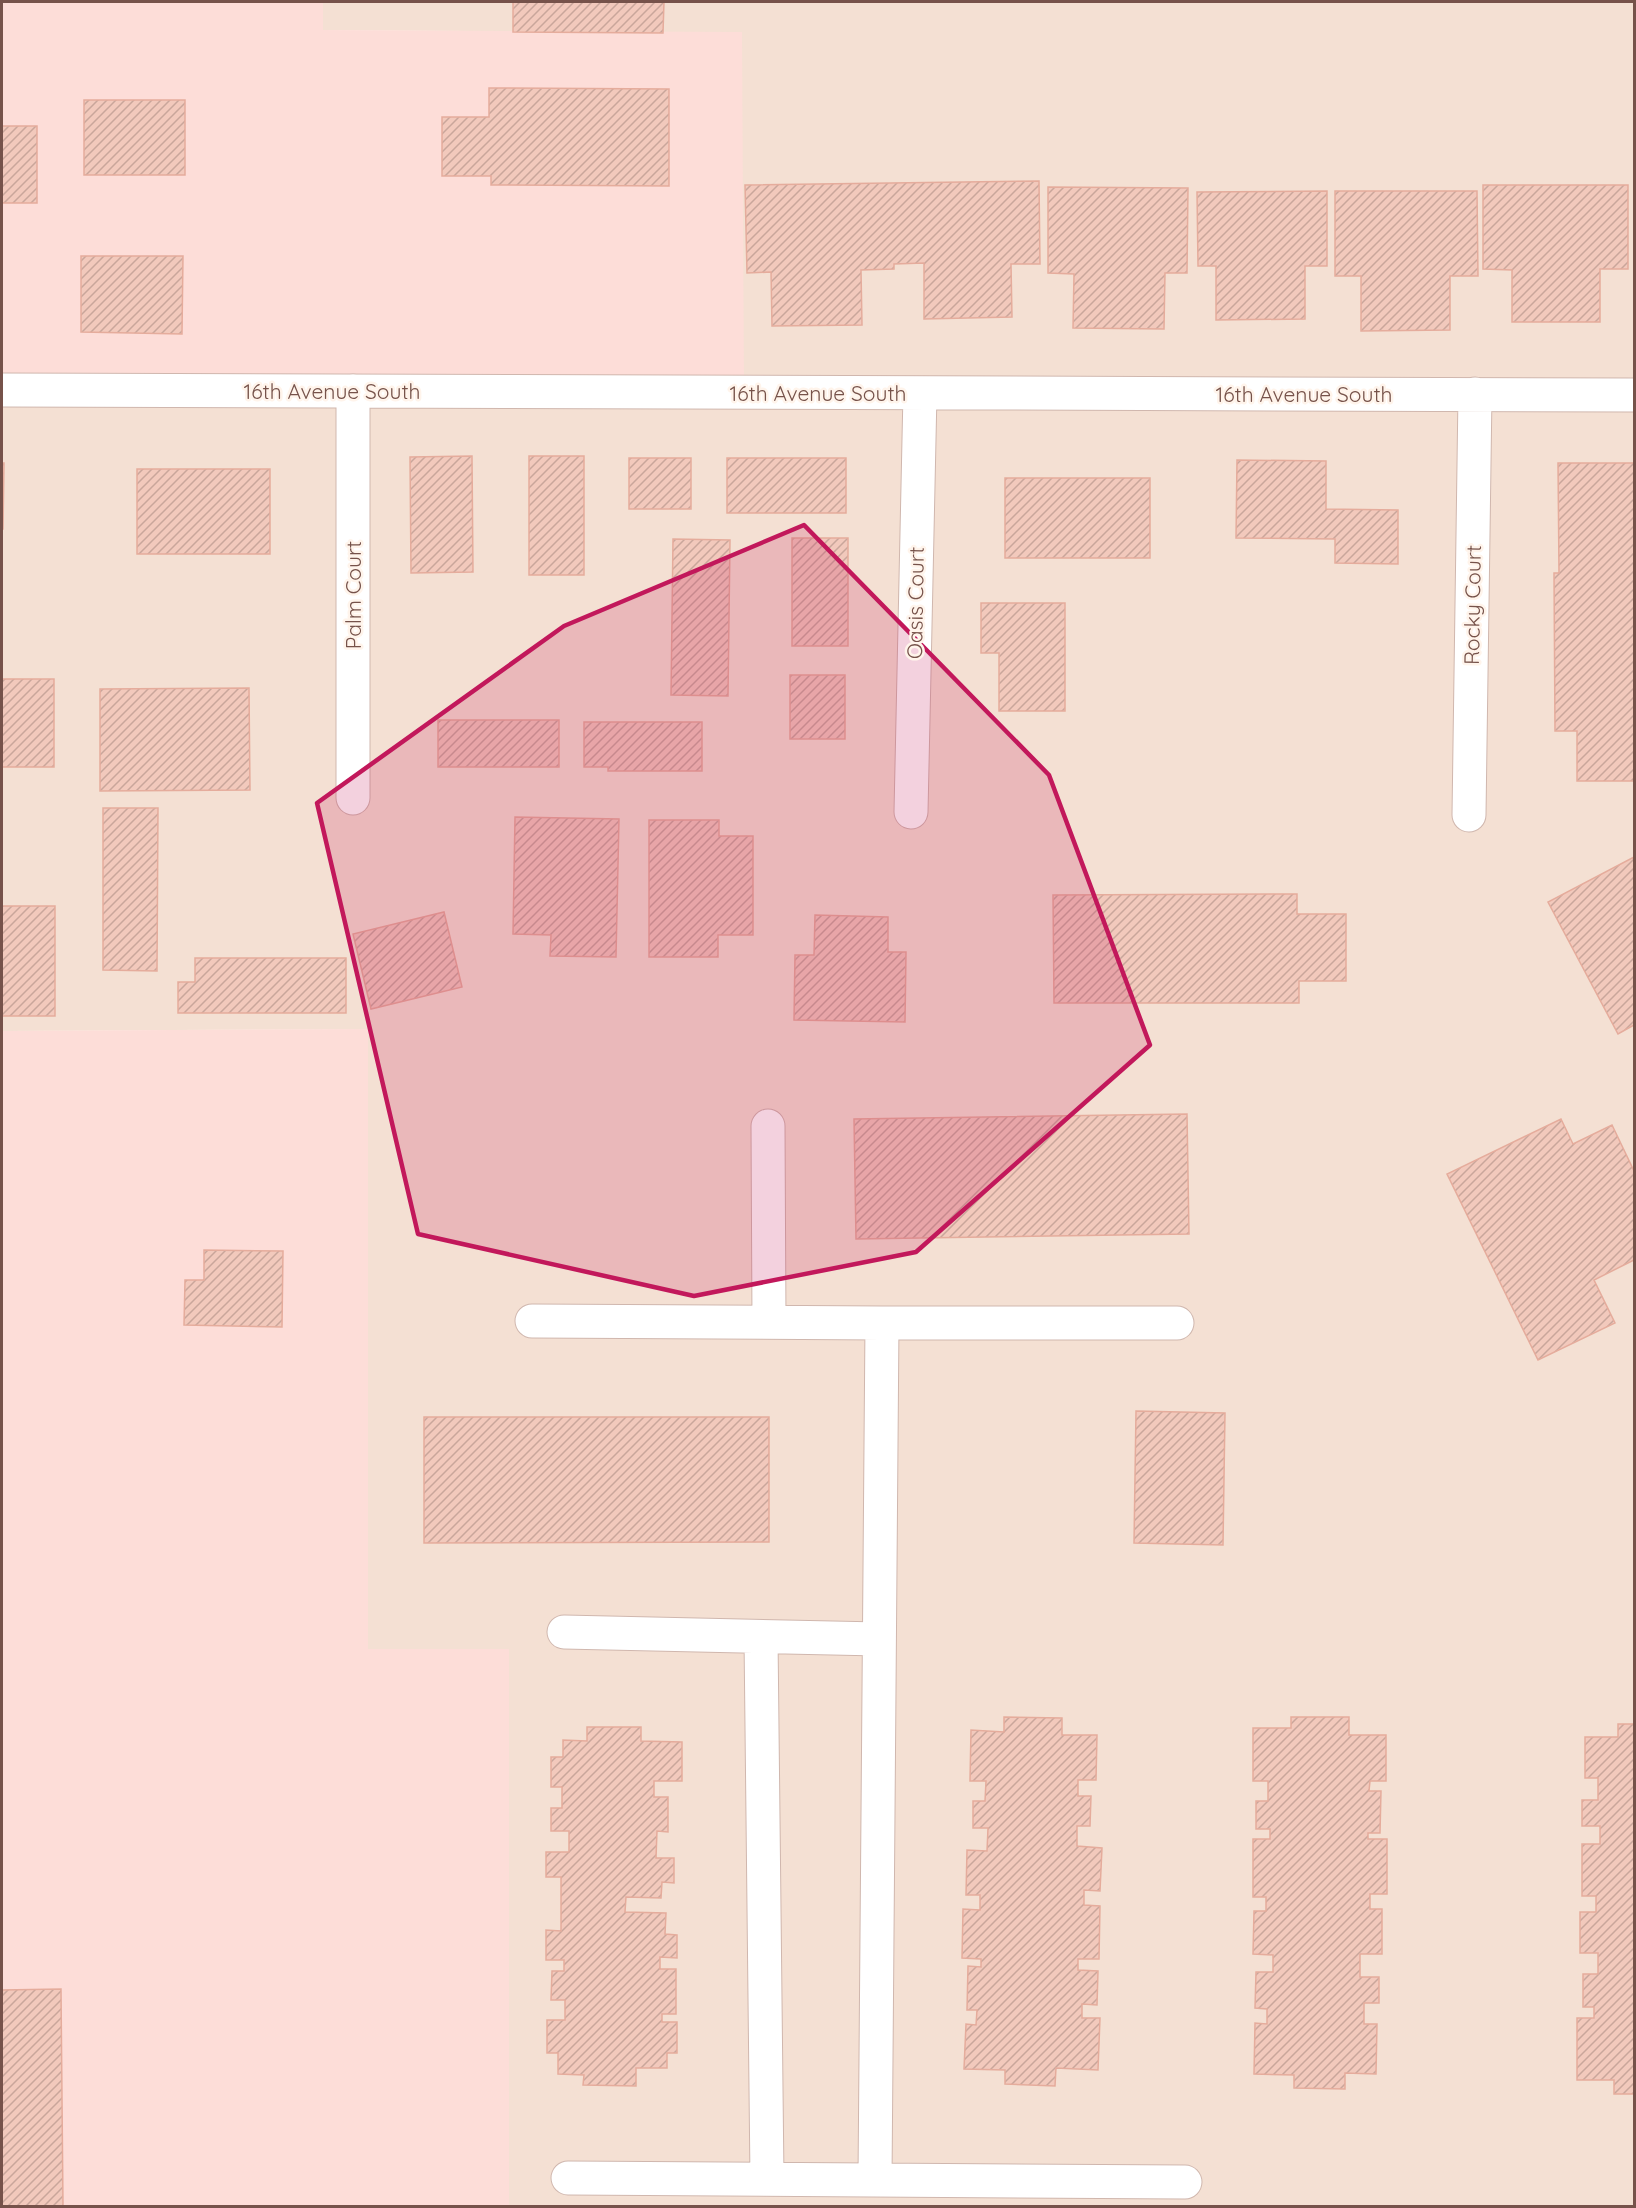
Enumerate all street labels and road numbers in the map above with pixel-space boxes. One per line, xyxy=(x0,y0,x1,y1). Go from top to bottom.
street label: 16th Avenue South xyxy=(244,378,420,404)
street label: 16th Avenue South xyxy=(730,380,906,406)
street label: 16th Avenue South xyxy=(1216,381,1392,407)
street label: Palm Court xyxy=(340,541,366,649)
street label: Rocky Court xyxy=(1458,545,1486,665)
street label: Oasis Court xyxy=(901,547,929,659)

